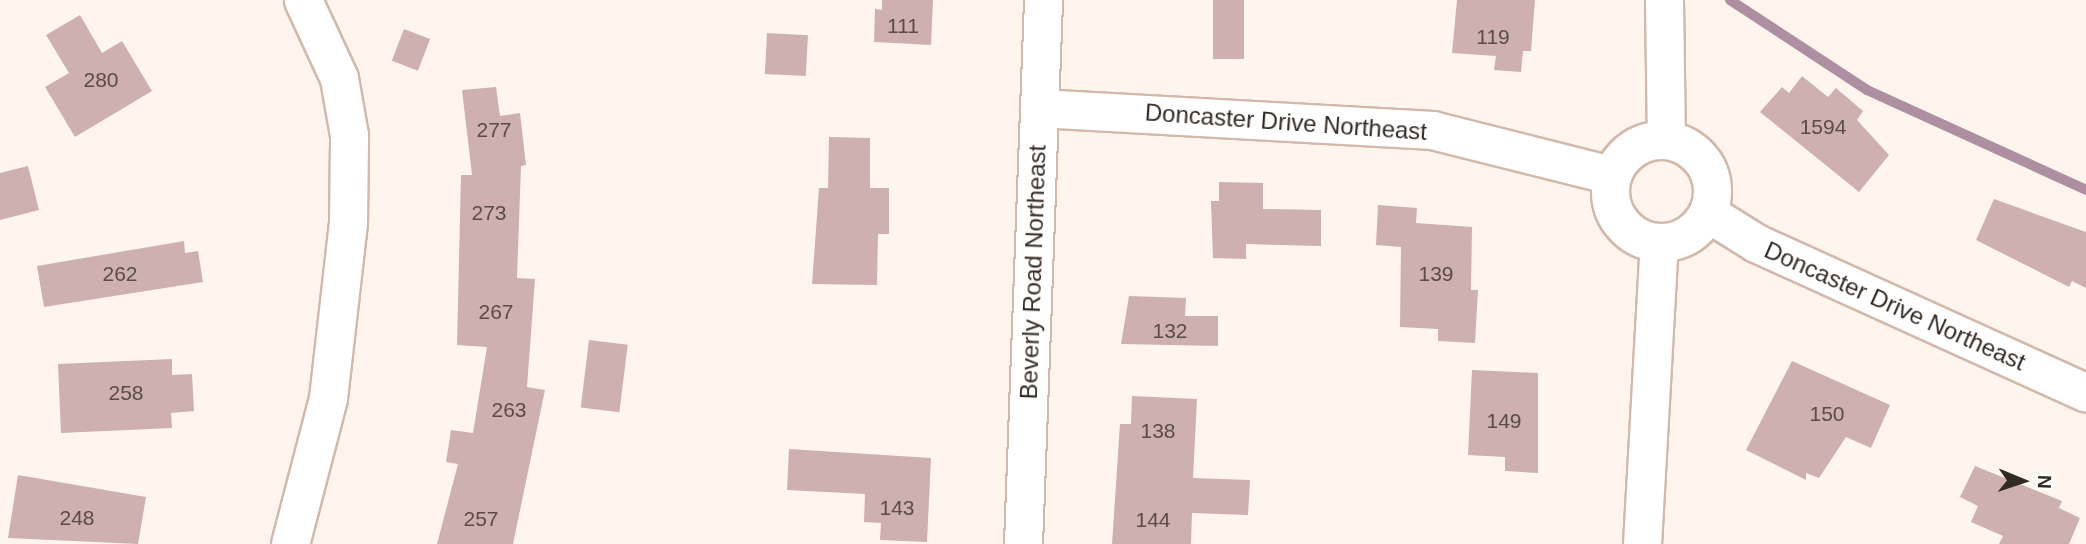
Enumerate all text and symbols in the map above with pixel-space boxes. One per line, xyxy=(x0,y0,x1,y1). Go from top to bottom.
house number: 111 xyxy=(887,13,919,39)
house number: 119 xyxy=(1476,24,1510,50)
house number: 280 xyxy=(83,67,119,93)
street label: Doncaster Drive Northeast xyxy=(1144,98,1428,146)
house number: 1594 xyxy=(1800,114,1846,140)
house number: 277 xyxy=(476,117,512,143)
street label: Beverly Road Northeast xyxy=(1014,144,1052,400)
house number: 273 xyxy=(471,200,507,226)
street label: Doncaster Drive Northeast xyxy=(1760,235,2030,377)
house number: 262 xyxy=(102,261,138,287)
house number: 139 xyxy=(1418,261,1454,287)
house number: 267 xyxy=(478,299,514,325)
house number: 132 xyxy=(1152,318,1188,344)
house number: 258 xyxy=(108,380,144,406)
house number: 263 xyxy=(491,397,527,423)
house number: 150 xyxy=(1809,401,1845,427)
house number: 149 xyxy=(1486,408,1522,434)
house number: 138 xyxy=(1140,418,1176,444)
north arrow xyxy=(1988,446,2058,516)
text: N xyxy=(2034,475,2055,489)
house number: 143 xyxy=(879,495,915,521)
house number: 248 xyxy=(59,505,95,531)
house number: 257 xyxy=(463,506,499,532)
house number: 144 xyxy=(1135,507,1171,533)

